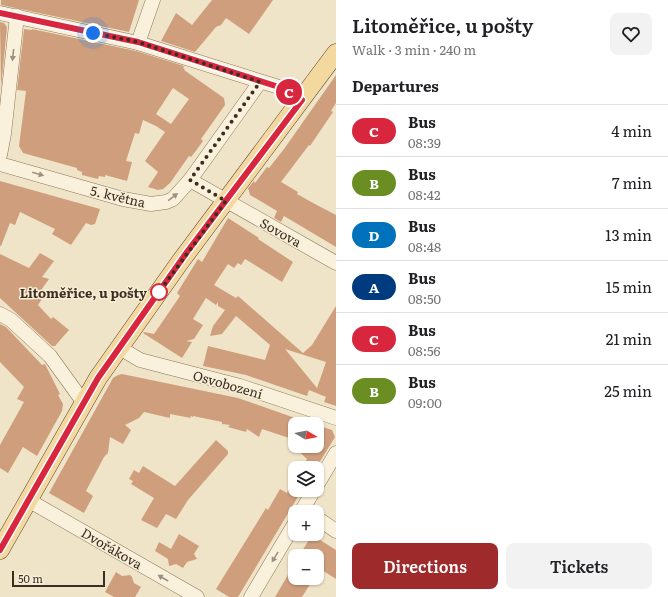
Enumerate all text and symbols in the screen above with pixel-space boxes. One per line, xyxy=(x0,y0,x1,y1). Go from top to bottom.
text: Litoměřice, u pošty xyxy=(352,11,533,39)
button: heart xyxy=(610,13,652,55)
your location xyxy=(83,23,103,43)
text: Walk · 3 min · 240 m xyxy=(352,40,476,59)
one-way arrow xyxy=(10,49,16,61)
text: Departures xyxy=(352,74,439,97)
line badge: C xyxy=(276,79,302,105)
text: C xyxy=(284,82,294,102)
text: Bus xyxy=(408,110,436,133)
text: 4 min xyxy=(611,119,652,142)
text: C xyxy=(369,121,379,141)
text: 08:39 xyxy=(408,133,441,152)
text: Bus xyxy=(408,162,436,185)
one-way arrow xyxy=(32,171,44,177)
text: 7 min xyxy=(612,171,652,194)
text: B xyxy=(369,173,379,193)
street label: 5. května xyxy=(89,180,147,212)
text: 08:42 xyxy=(408,185,441,204)
one-way arrow xyxy=(168,193,179,202)
street label: Sovova xyxy=(257,213,305,251)
text: Bus xyxy=(408,214,436,237)
text: 13 min xyxy=(605,223,652,246)
text: D xyxy=(369,225,379,245)
text: 08:48 xyxy=(408,237,441,256)
text: Bus xyxy=(408,266,436,289)
text: 15 min xyxy=(606,275,652,298)
text: A xyxy=(369,277,379,297)
place label: Litoměřice, u pošty xyxy=(20,283,147,302)
marker: Litoměřice, u pošty xyxy=(150,283,168,301)
text: 08:50 xyxy=(408,289,441,308)
text: Bus xyxy=(408,318,436,341)
text: 21 min xyxy=(606,327,652,350)
text: C xyxy=(369,329,379,349)
text: 08:56 xyxy=(408,341,441,360)
street label: Osvobození xyxy=(191,365,266,403)
text: Bus xyxy=(408,370,436,393)
text: 25 min xyxy=(604,379,652,402)
text: B xyxy=(369,381,379,401)
text: 09:00 xyxy=(408,393,442,412)
north arrow xyxy=(288,417,324,453)
map controls xyxy=(288,417,324,585)
button: layers xyxy=(288,461,324,497)
button: + xyxy=(288,505,324,541)
street label: Dvořákova xyxy=(78,523,146,573)
button: Directions xyxy=(352,543,498,589)
button: Tickets xyxy=(506,543,652,589)
button: − xyxy=(288,549,324,585)
one-way arrow xyxy=(272,551,279,563)
scale bar xyxy=(12,569,105,588)
text: 50 m xyxy=(18,570,43,586)
one-way arrow xyxy=(157,574,169,581)

